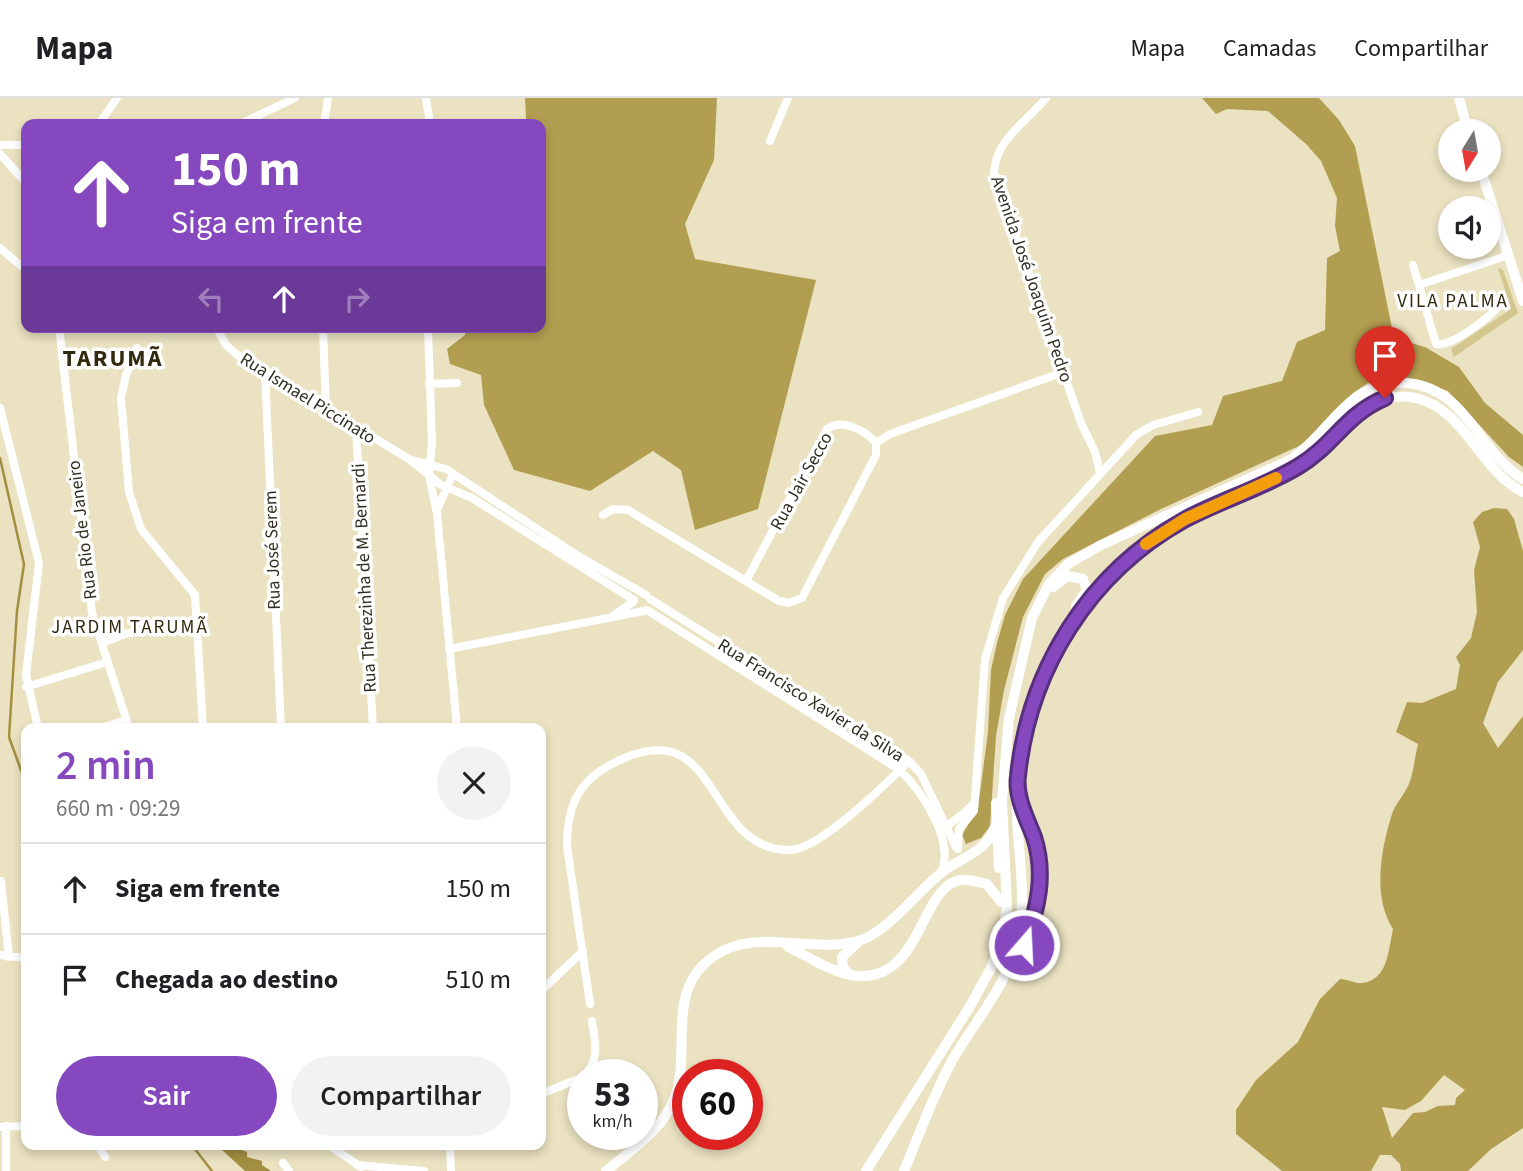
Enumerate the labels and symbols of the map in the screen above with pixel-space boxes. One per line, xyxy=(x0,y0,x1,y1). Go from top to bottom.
north arrow xyxy=(1438,119,1502,182)
street label: Avenida José Joaquim Pedro xyxy=(984,173,1079,386)
district label: VILA PALMA xyxy=(1397,288,1509,315)
pin xyxy=(1355,326,1415,398)
district label: TARUMÃ xyxy=(63,341,163,376)
street label: Rua Ismael Piccinato xyxy=(235,347,380,450)
street label: Rua Jair Secco xyxy=(764,428,839,535)
street label: Rua Rio de Janeiro xyxy=(62,459,103,601)
street label: Rua Therezinha de M. Bernardi xyxy=(346,463,383,693)
street label: Rua José Serem xyxy=(258,490,287,610)
district label: JARDIM TARUMÃ xyxy=(51,614,209,641)
street label: Rua Francisco Xavier da Silva xyxy=(713,633,909,768)
position arrow xyxy=(987,908,1061,982)
speed limit sign: 60 xyxy=(672,1059,763,1150)

